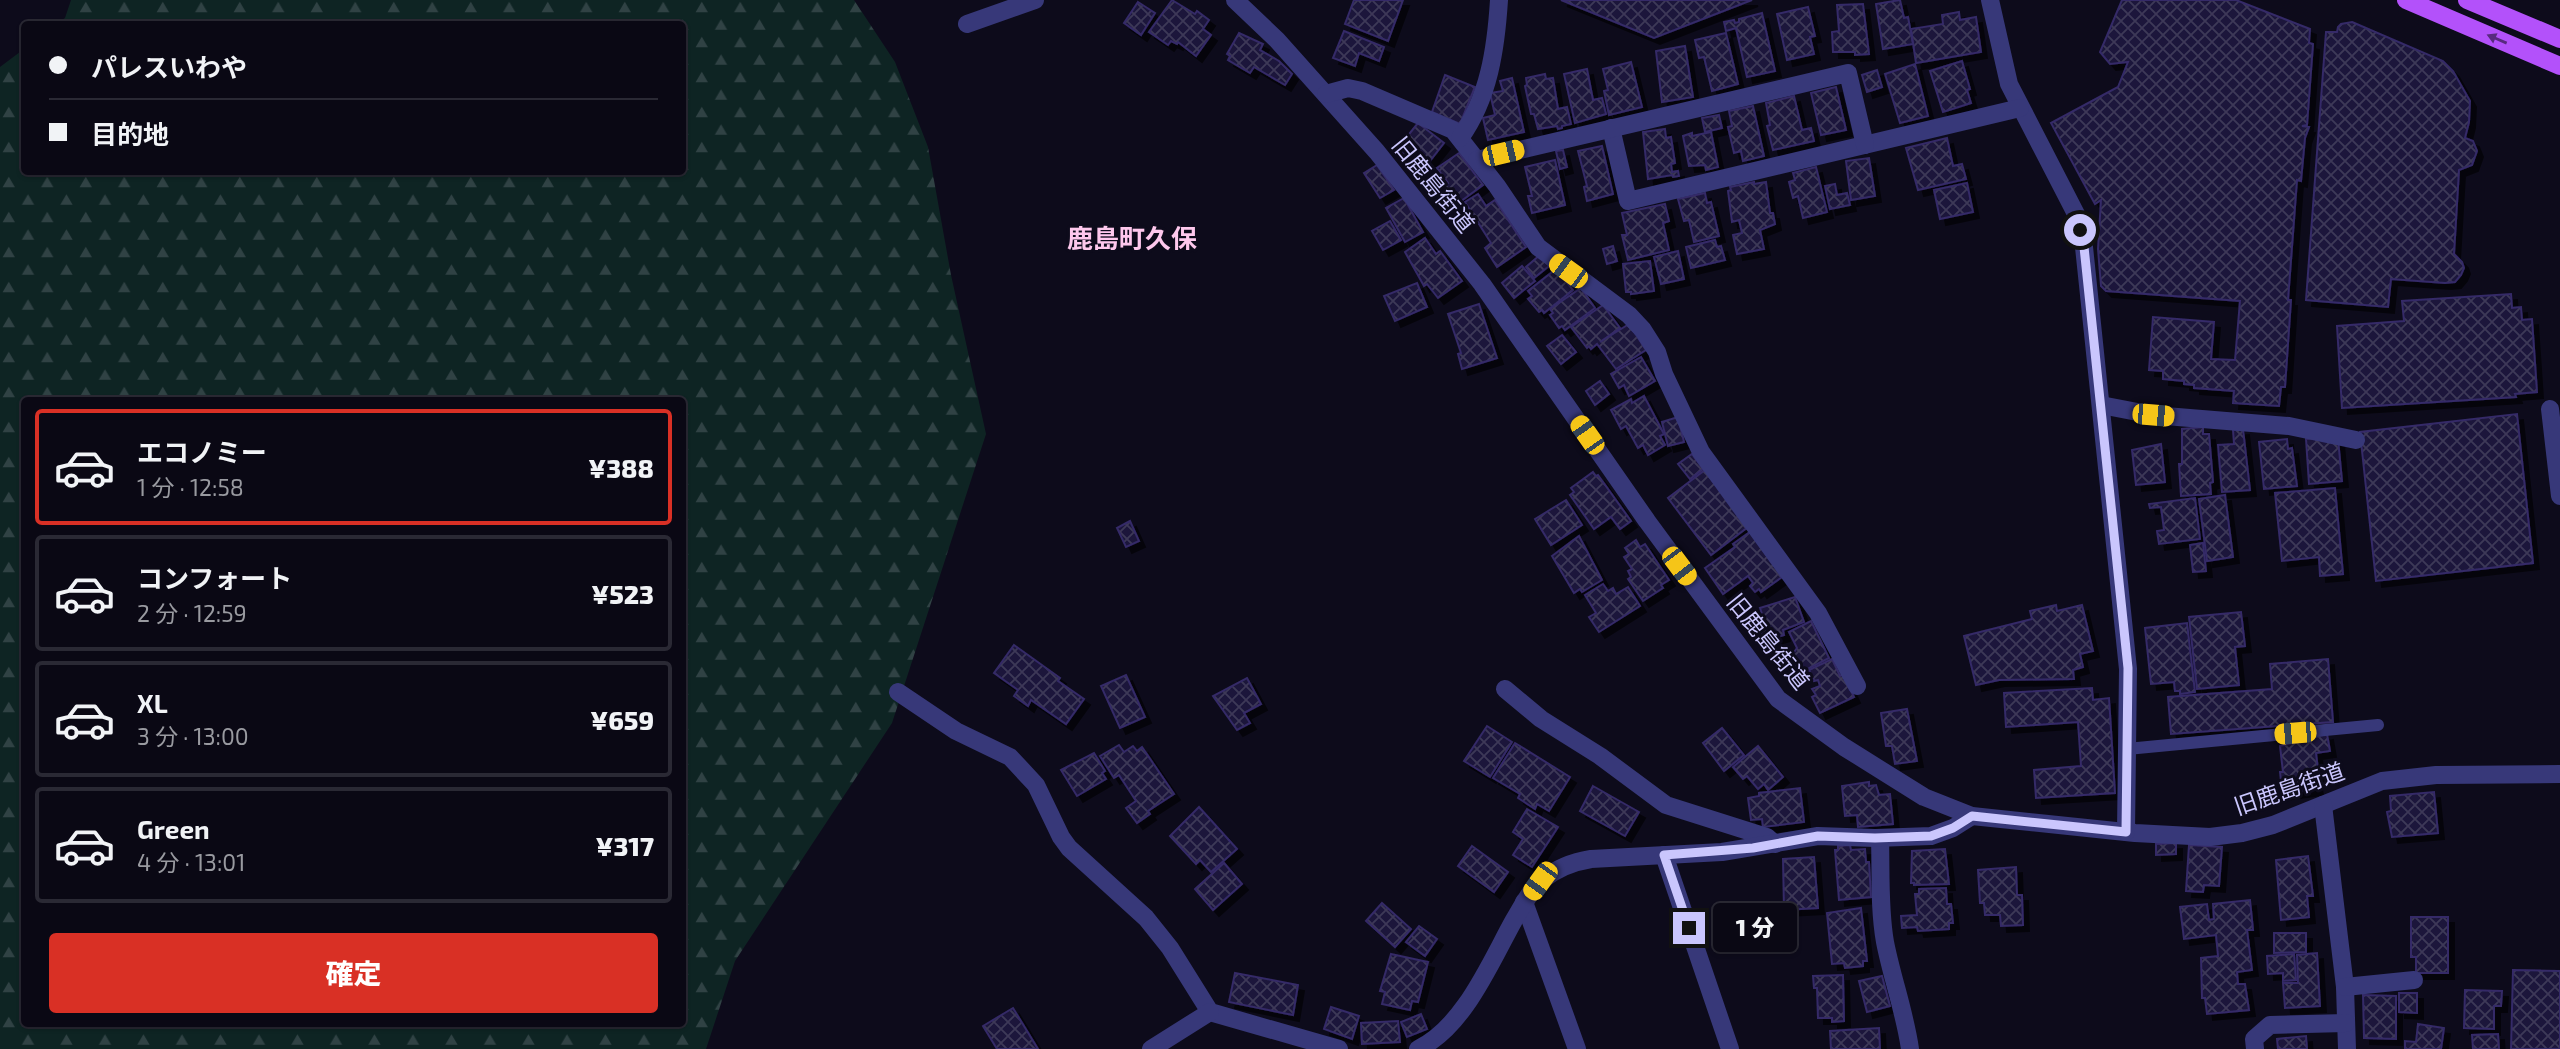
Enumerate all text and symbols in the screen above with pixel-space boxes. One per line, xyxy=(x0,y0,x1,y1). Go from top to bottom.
one-way arrow xyxy=(2487,33,2508,44)
text: パレスいわや xyxy=(91,51,247,82)
text: 目的地 xyxy=(91,118,169,149)
street label: 旧鹿島街道 xyxy=(1387,131,1481,237)
car xyxy=(1481,138,1526,168)
route start xyxy=(2064,214,2096,246)
district label: 鹿島町久保 xyxy=(1067,222,1197,253)
car xyxy=(1545,250,1592,292)
car xyxy=(2132,403,2175,427)
car xyxy=(1567,412,1608,458)
icon: car xyxy=(53,436,116,499)
text: エコノミー xyxy=(137,436,267,467)
text: ¥388 xyxy=(588,452,654,483)
text: 1 分 · 12:58 xyxy=(137,473,244,501)
car xyxy=(1658,543,1701,589)
icon: car xyxy=(53,562,116,625)
text: コンフォート xyxy=(137,562,292,593)
text: ¥523 xyxy=(591,578,654,609)
street label: 旧鹿島街道 xyxy=(1722,588,1816,694)
text: 2 分 · 12:59 xyxy=(137,599,247,627)
text: XL xyxy=(137,687,168,718)
icon: car xyxy=(53,688,116,751)
text: ¥659 xyxy=(590,704,654,735)
car xyxy=(2274,721,2317,745)
text: 3 分 · 13:00 xyxy=(137,722,249,750)
street label: 旧鹿島街道 xyxy=(2230,756,2348,820)
text: Green xyxy=(137,813,210,844)
icon: car xyxy=(53,814,116,877)
text: ¥317 xyxy=(596,830,654,861)
text: 4 分 · 13:01 xyxy=(137,848,245,876)
car xyxy=(1520,858,1561,904)
callout: 1 分 xyxy=(1714,904,1798,953)
route end xyxy=(1673,912,1705,944)
text: 1 分 xyxy=(1736,913,1774,941)
button: 確定 xyxy=(49,933,658,1013)

